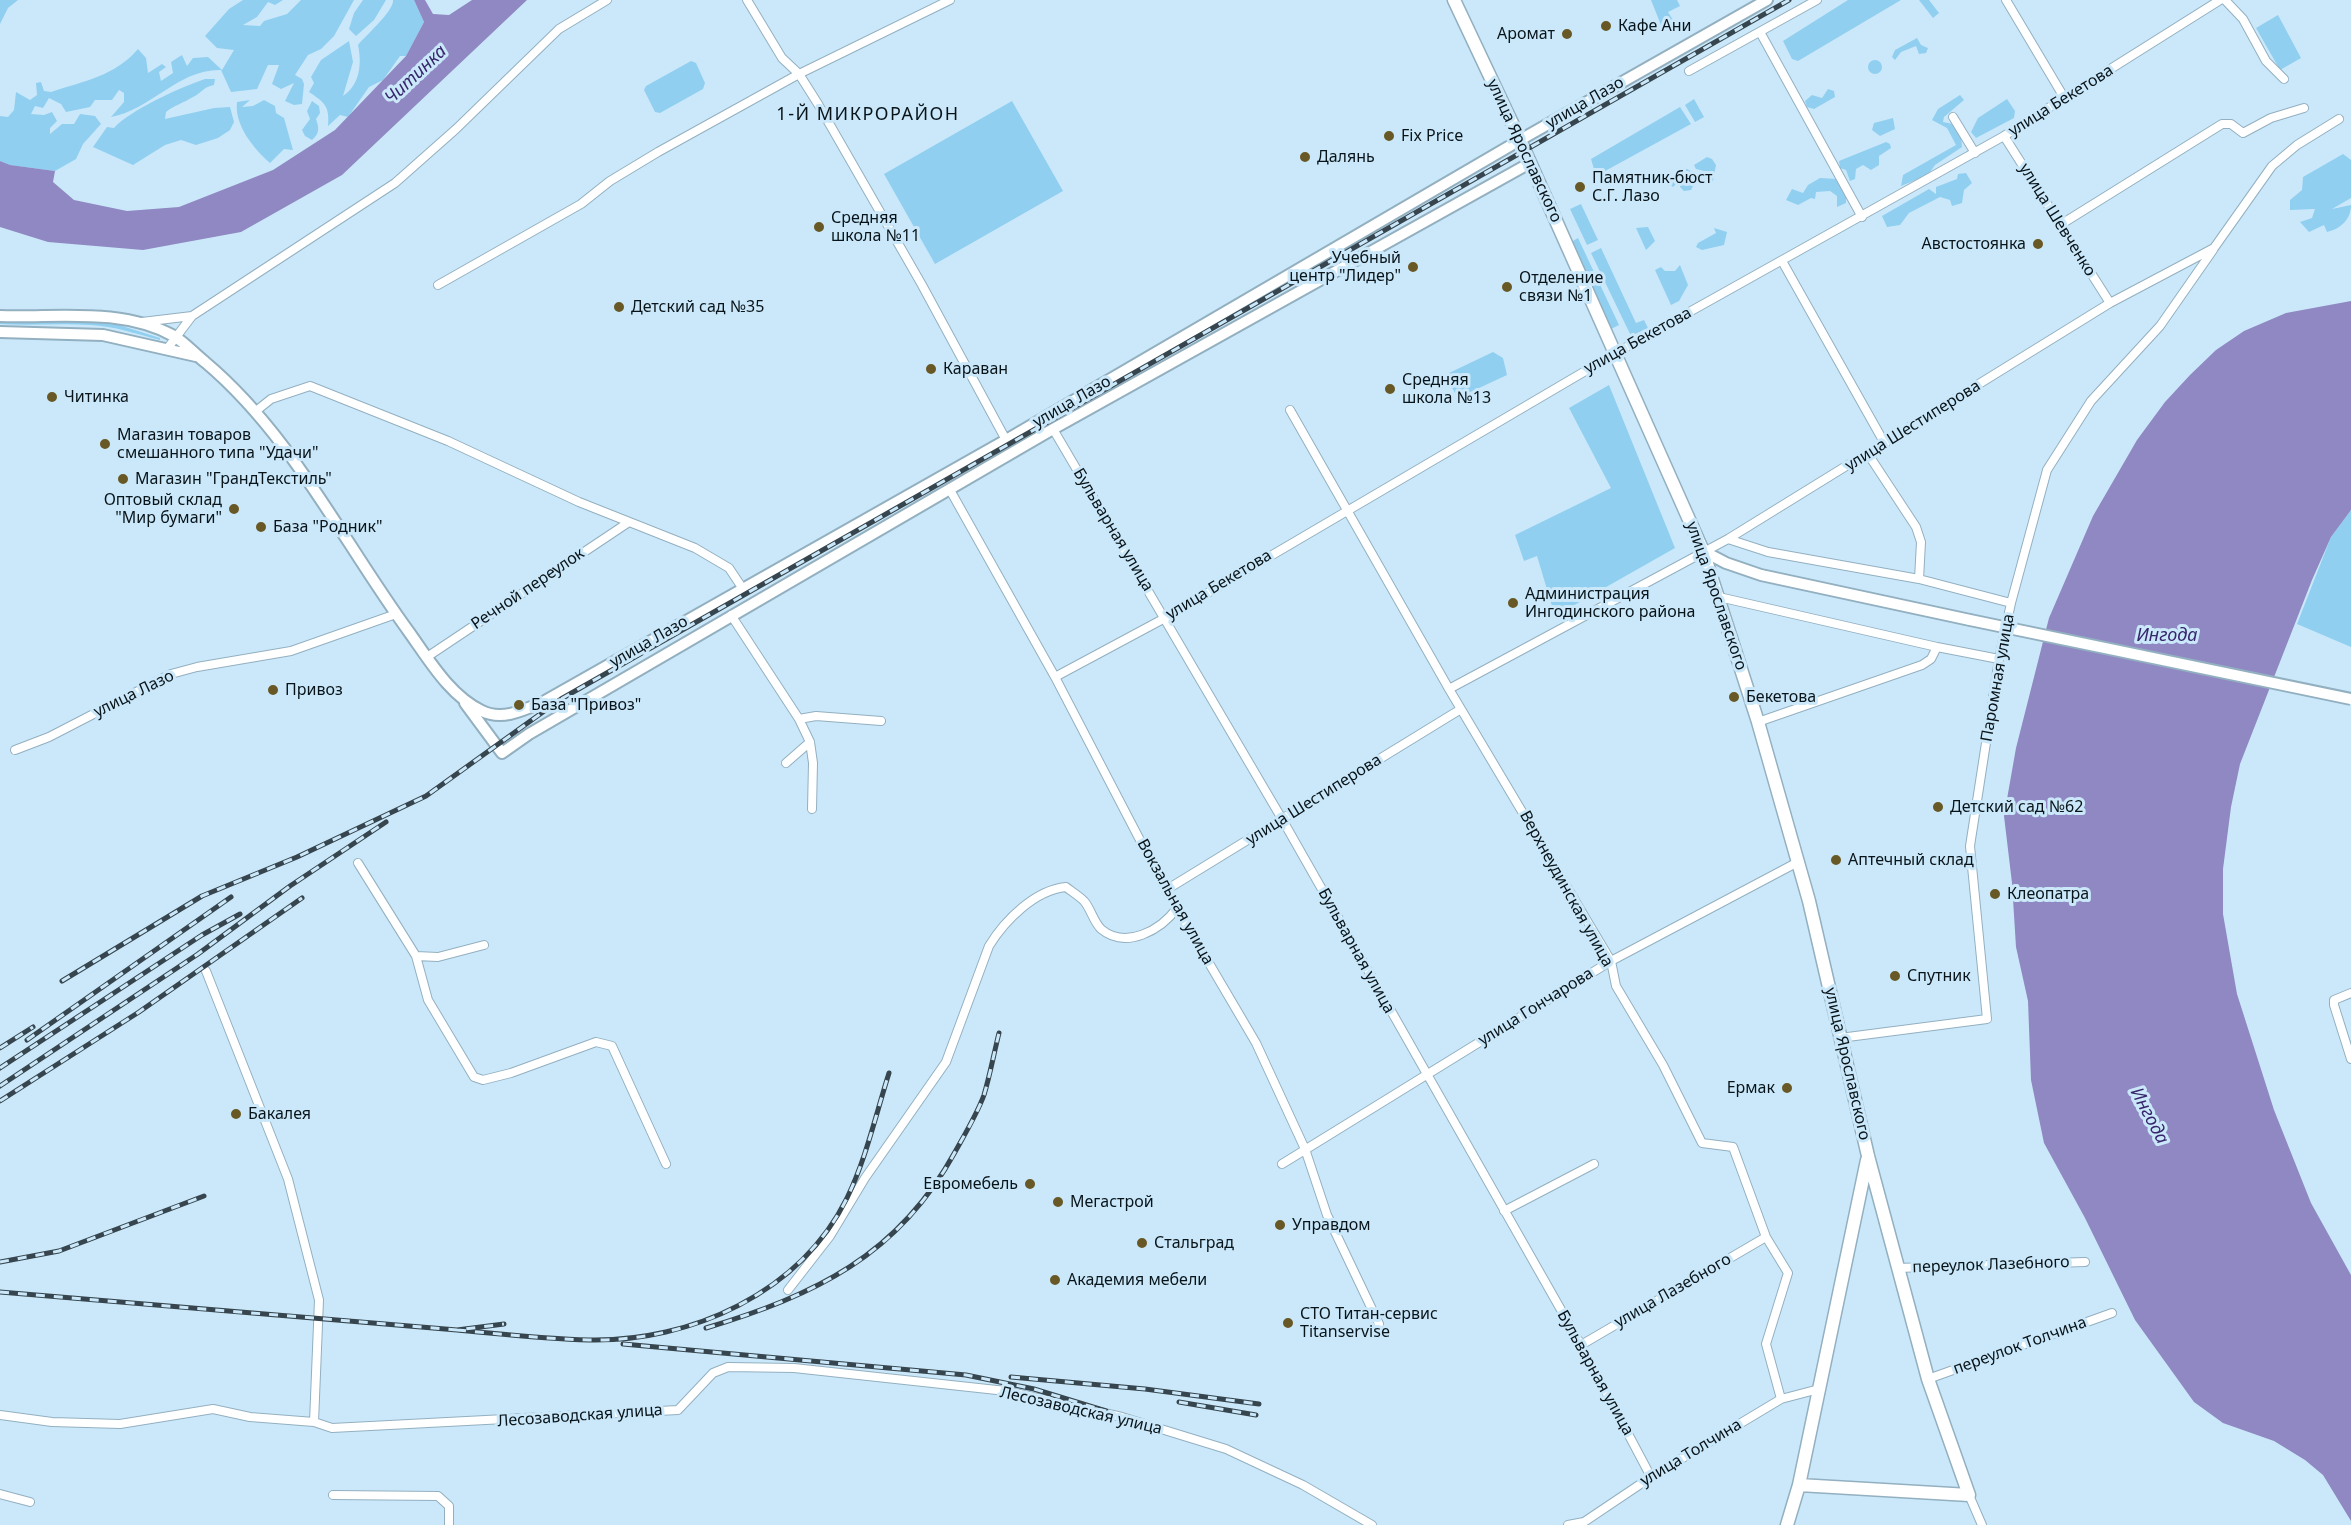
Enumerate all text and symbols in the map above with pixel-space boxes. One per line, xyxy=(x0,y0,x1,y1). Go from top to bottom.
place label: Кафе Ани xyxy=(1618,16,1691,36)
marker: Кафе Ани xyxy=(1599,19,1613,33)
place label: Аромат xyxy=(1497,24,1555,44)
marker: Аромат xyxy=(1560,27,1574,41)
water label: Читинка xyxy=(381,41,451,109)
street label: улица Бекетова xyxy=(2005,61,2117,141)
street label: улица Лазо xyxy=(1543,73,1627,133)
street label: улица Ярославского xyxy=(1482,76,1566,226)
district label: 1-Й МИКРОРАЙОН xyxy=(776,104,960,126)
place label: Fix Price xyxy=(1401,126,1463,146)
marker: Fix Price xyxy=(1382,129,1396,143)
place label: Далянь xyxy=(1317,147,1375,167)
marker: Далянь xyxy=(1298,150,1312,164)
street label: улица Шевченко xyxy=(2015,160,2099,280)
place label: Памятник-бюст С.Г. Лазо xyxy=(1592,168,1712,206)
marker: Памятник-бюст С.Г. Лазо xyxy=(1573,180,1587,194)
place label: Средняя школа №11 xyxy=(831,208,920,246)
marker: Средняя школа №11 xyxy=(812,220,826,234)
place label: Австостоянка xyxy=(1921,234,2026,254)
marker: Австостоянка xyxy=(2031,237,2045,251)
place label: Учебный центр "Лидер" xyxy=(1289,248,1401,286)
marker: Учебный центр "Лидер" xyxy=(1406,260,1420,274)
place label: Отделение связи №1 xyxy=(1519,268,1603,306)
marker: Отделение связи №1 xyxy=(1500,280,1514,294)
place label: Детский сад №35 xyxy=(631,297,764,317)
marker: Детский сад №35 xyxy=(612,300,626,314)
street label: улица Бекетова xyxy=(1581,304,1695,378)
place label: Караван xyxy=(943,359,1008,379)
marker: Караван xyxy=(924,362,938,376)
place label: Средняя школа №13 xyxy=(1402,370,1491,408)
street label: улица Лазо xyxy=(1030,372,1114,432)
street label: улица Шестиперова xyxy=(1842,377,1984,475)
marker: Средняя школа №13 xyxy=(1383,382,1397,396)
place label: Читинка xyxy=(64,387,129,407)
marker: Читинка xyxy=(45,390,59,404)
place label: Магазин товаров смешанного типа "Удачи" xyxy=(117,425,319,463)
marker: Магазин товаров смешанного типа "Удачи" xyxy=(98,437,112,451)
street label: Бульварная улица xyxy=(1069,465,1157,595)
place label: Магазин "ГрандТекстиль" xyxy=(135,469,332,489)
marker: Магазин "ГрандТекстиль" xyxy=(116,472,130,486)
place label: Оптовый склад "Мир бумаги" xyxy=(104,490,222,528)
marker: Оптовый склад "Мир бумаги" xyxy=(227,502,241,516)
place label: База "Родник" xyxy=(273,517,382,537)
street label: улица Ярославского xyxy=(1682,519,1750,673)
marker: База "Родник" xyxy=(254,520,268,534)
street label: Речной переулок xyxy=(468,544,588,634)
street label: улица Бекетова xyxy=(1163,546,1275,624)
place label: Администрация Ингодинского района xyxy=(1525,584,1695,622)
marker: Администрация Ингодинского района xyxy=(1506,596,1520,610)
street label: улица Лазо xyxy=(607,612,691,672)
street label: Паромная улица xyxy=(1977,613,2019,743)
water label: Ингода xyxy=(2136,625,2198,647)
street label: улица Лазо xyxy=(91,666,177,722)
place label: Привоз xyxy=(285,680,343,700)
marker: Привоз xyxy=(266,683,280,697)
place label: Бекетова xyxy=(1746,687,1816,707)
marker: Бекетова xyxy=(1727,690,1741,704)
place label: База "Привоз" xyxy=(531,695,641,715)
marker: База "Привоз" xyxy=(512,698,526,712)
street label: улица Шестиперова xyxy=(1243,751,1385,849)
place label: Детский сад №62 xyxy=(1950,797,2083,817)
marker: Детский сад №62 xyxy=(1931,800,1945,814)
street label: Верхнеудинская улица xyxy=(1515,808,1617,970)
street label: Вокзальная улица xyxy=(1133,836,1217,968)
place label: Аптечный склад xyxy=(1848,850,1974,870)
marker: Аптечный склад xyxy=(1829,853,1843,867)
place label: Клеопатра xyxy=(2007,884,2089,904)
street label: Бульварная улица xyxy=(1314,885,1398,1017)
marker: Клеопатра xyxy=(1988,887,2002,901)
street label: улица Гончарова xyxy=(1475,964,1597,1050)
place label: Спутник xyxy=(1907,966,1971,986)
marker: Спутник xyxy=(1888,969,1902,983)
street label: улица Ярославского xyxy=(1820,986,1874,1142)
place label: Ермак xyxy=(1727,1078,1775,1098)
marker: Ермак xyxy=(1780,1081,1794,1095)
water label: Ингода xyxy=(2125,1084,2173,1148)
place label: Бакалея xyxy=(248,1104,311,1124)
marker: Бакалея xyxy=(229,1107,243,1121)
place label: Евромебель xyxy=(923,1174,1018,1194)
marker: Евромебель xyxy=(1023,1177,1037,1191)
place label: Мегастрой xyxy=(1070,1192,1154,1212)
marker: Мегастрой xyxy=(1051,1195,1065,1209)
place label: Управдом xyxy=(1292,1215,1371,1235)
marker: Управдом xyxy=(1273,1218,1287,1232)
place label: Стальград xyxy=(1154,1233,1234,1253)
marker: Стальград xyxy=(1135,1236,1149,1250)
street label: улица Лазебного xyxy=(1611,1250,1735,1332)
street label: переулок Лазебного xyxy=(1912,1253,2070,1277)
place label: Академия мебели xyxy=(1067,1270,1207,1290)
marker: Академия мебели xyxy=(1048,1273,1062,1287)
place label: СТО Титан-сервис Titanservise xyxy=(1300,1304,1438,1342)
street label: Бульварная улица xyxy=(1553,1307,1637,1439)
street label: переулок Толчина xyxy=(1951,1313,2089,1379)
marker: СТО Титан-сервис Titanservise xyxy=(1281,1316,1295,1330)
street label: Лесозаводская улица xyxy=(998,1383,1164,1439)
street label: Лесозаводская улица xyxy=(497,1401,663,1431)
street label: улица Толчина xyxy=(1637,1415,1745,1491)

